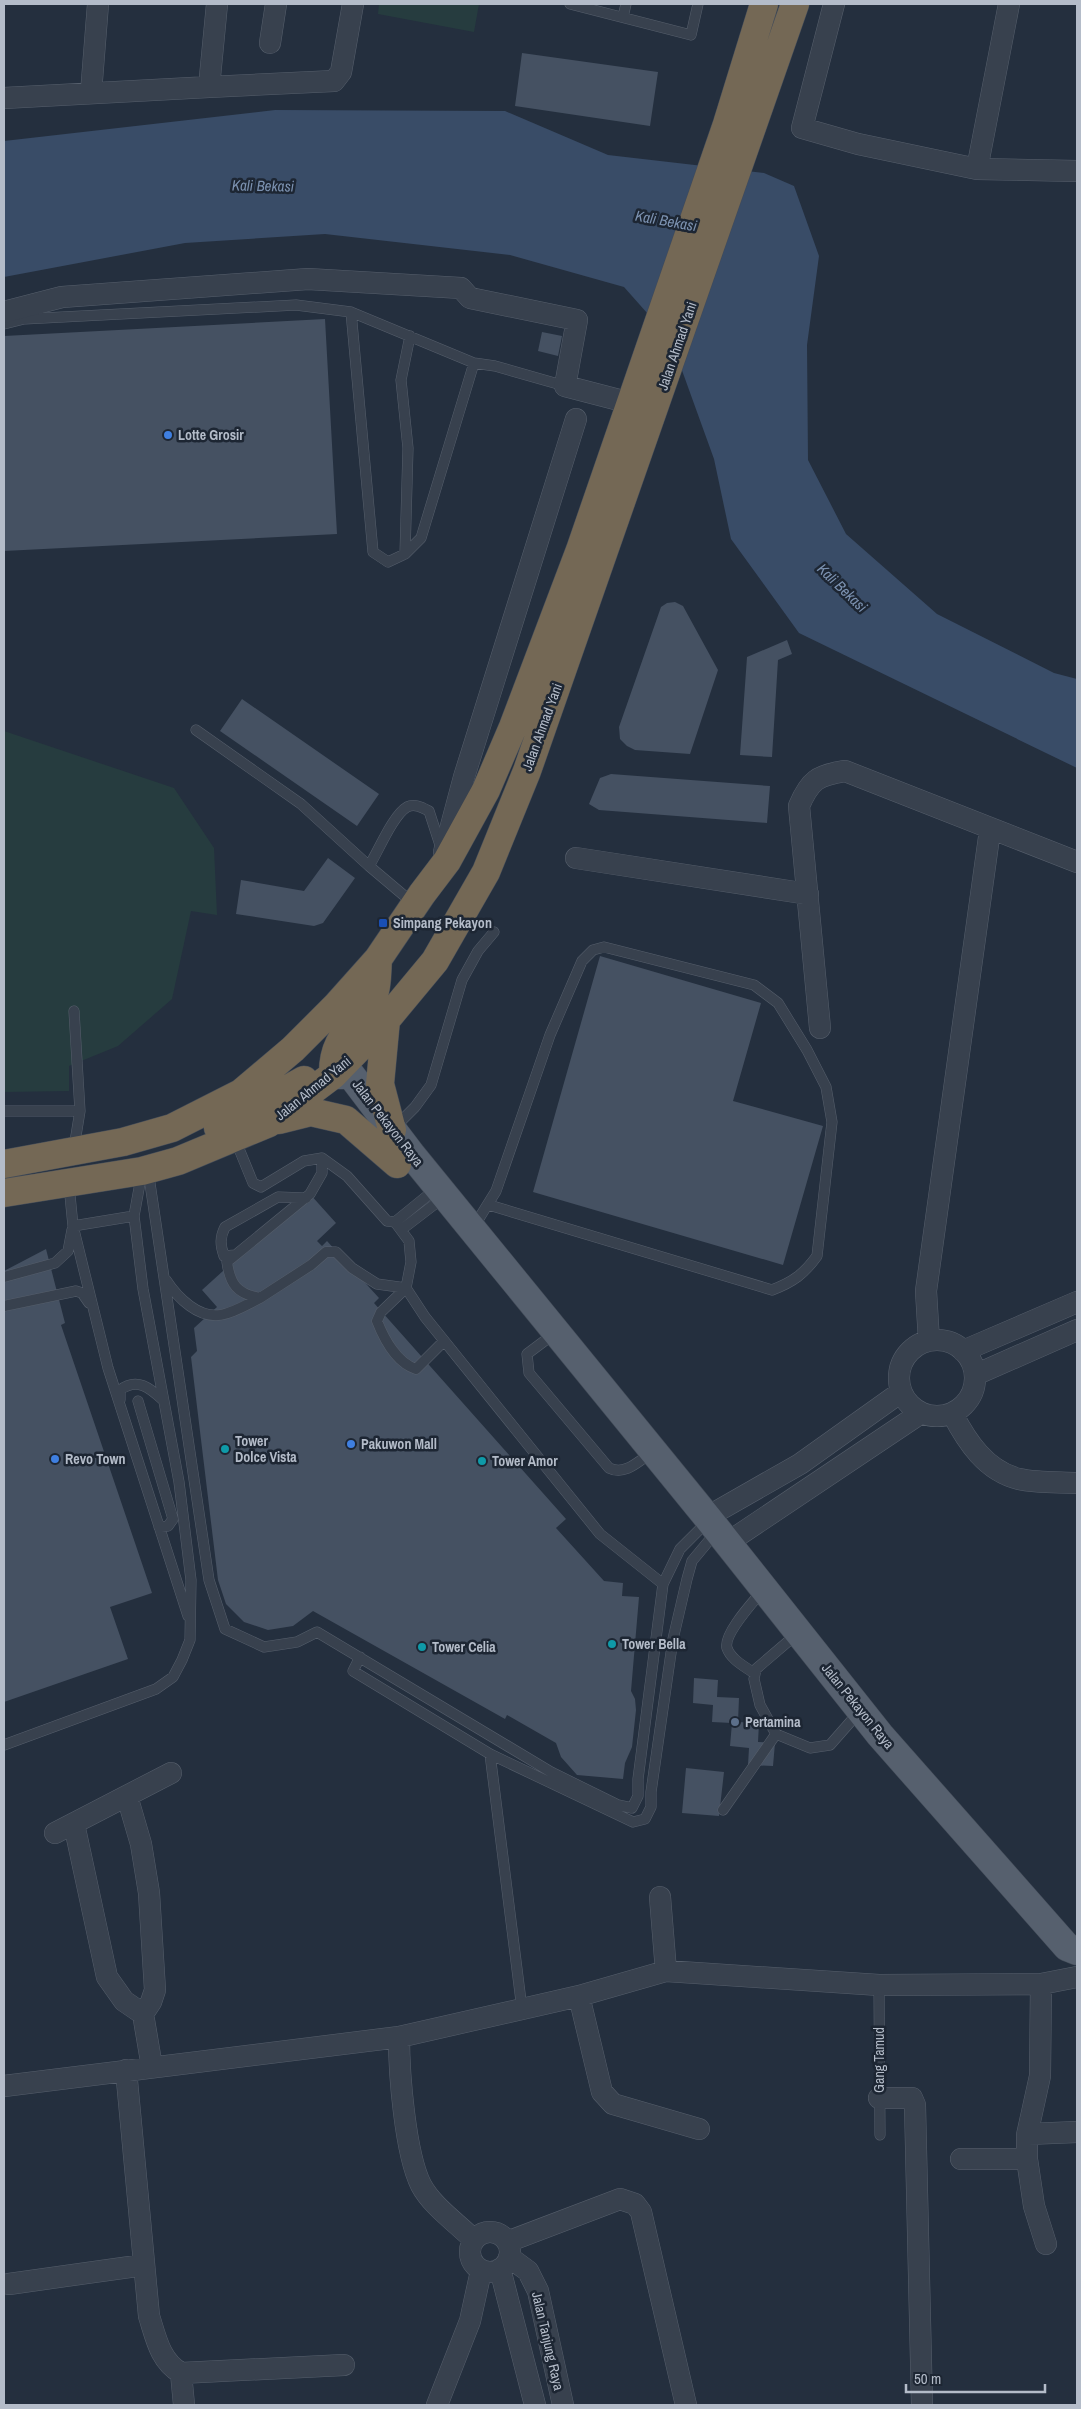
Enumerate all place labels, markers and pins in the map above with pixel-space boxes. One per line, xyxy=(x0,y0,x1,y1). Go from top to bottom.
place label: Lotte Grosir xyxy=(178,426,244,444)
marker: Lotte Grosir xyxy=(162,429,174,441)
place label: Simpang Pekayon xyxy=(393,914,492,932)
marker: Simpang Pekayon xyxy=(377,917,389,929)
place label: Tower Dolce Vista xyxy=(235,1432,297,1466)
place label: Pakuwon Mall xyxy=(361,1435,437,1453)
marker: Pakuwon Mall xyxy=(345,1438,357,1450)
marker: Tower Dolce Vista xyxy=(219,1443,231,1455)
place label: Revo Town xyxy=(65,1450,125,1468)
place label: Tower Amor xyxy=(492,1452,558,1470)
marker: Revo Town xyxy=(49,1453,61,1465)
marker: Tower Amor xyxy=(476,1455,488,1467)
place label: Tower Bella xyxy=(622,1635,686,1653)
place label: Tower Celia xyxy=(432,1638,496,1656)
marker: Tower Bella xyxy=(606,1638,618,1650)
marker: Tower Celia xyxy=(416,1641,428,1653)
place label: Pertamina xyxy=(745,1713,801,1731)
marker: Pertamina xyxy=(729,1716,741,1728)

